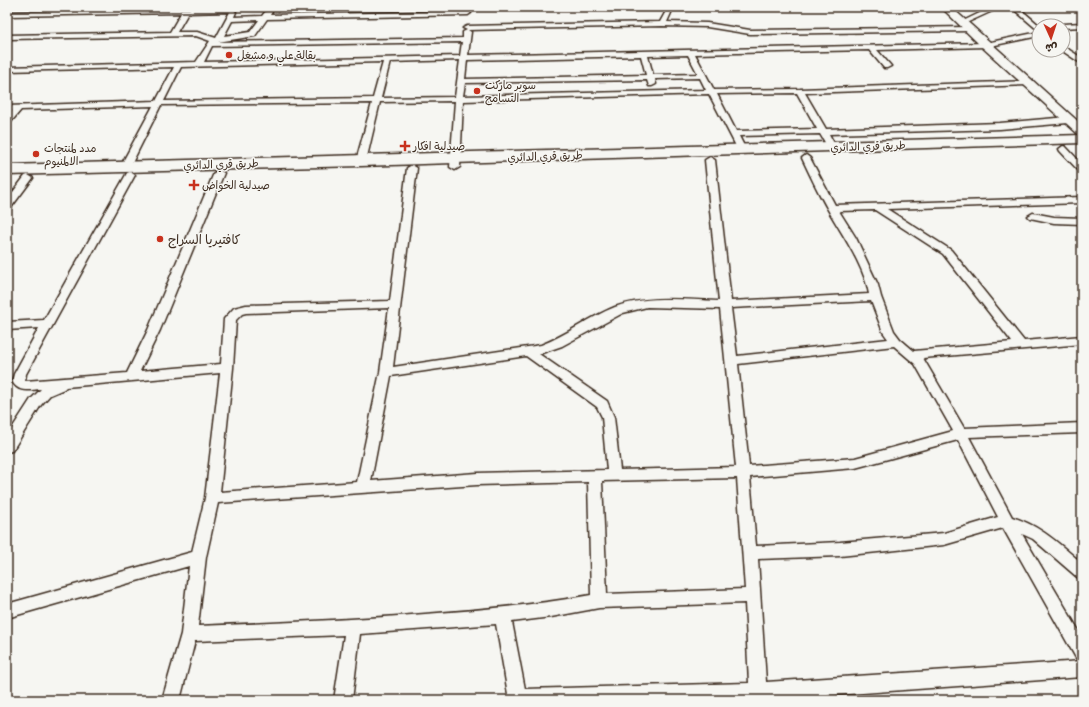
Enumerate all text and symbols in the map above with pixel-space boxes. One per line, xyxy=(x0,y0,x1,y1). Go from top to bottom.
north arrow xyxy=(1031,18,1071,58)
text: ش xyxy=(1045,41,1058,55)
place label: بقالة علي و مشغل xyxy=(237,48,316,66)
marker: بقالة علي و مشغل xyxy=(224,50,234,60)
place label: سوبر ماركت التسامح xyxy=(485,78,536,106)
marker: سوبر ماركت التسامح xyxy=(472,86,482,96)
street label: طريق قري الدائري xyxy=(830,138,906,156)
place label: صيدلية افكار xyxy=(412,139,465,153)
place label: مدد لمنتجات الالمنيوم xyxy=(44,141,96,170)
marker: صيدلية افكار xyxy=(400,141,410,151)
street label: طريق قري الدائري xyxy=(507,148,583,166)
marker: مدد لمنتجات الالمنيوم xyxy=(31,149,41,159)
street label: طريق قري الدائري xyxy=(183,156,259,174)
place label: صيدلية الخواض xyxy=(202,178,270,192)
marker: صيدلية الخواض xyxy=(189,180,199,190)
place label: كافتيريا السراج xyxy=(168,231,241,249)
marker: كافتيريا السراج xyxy=(155,234,165,244)

